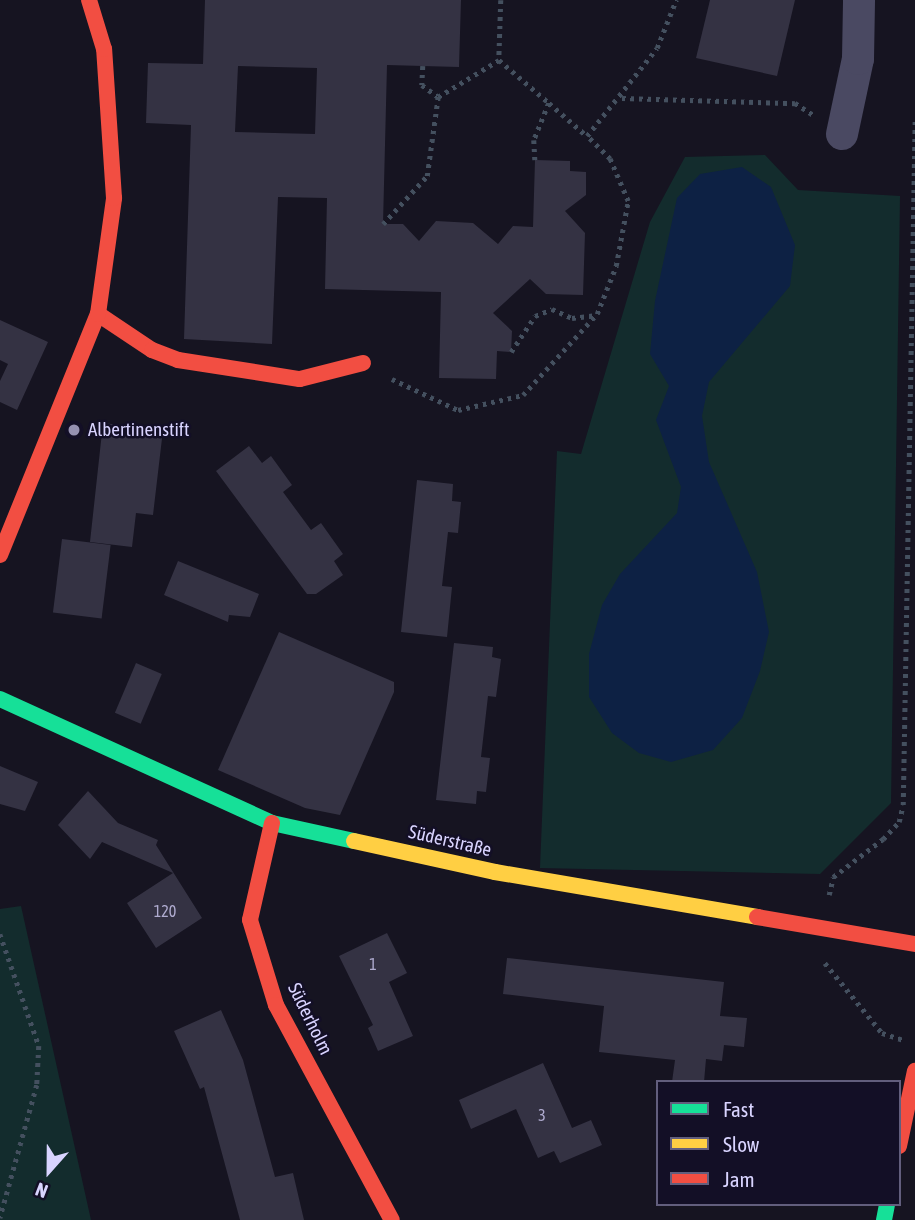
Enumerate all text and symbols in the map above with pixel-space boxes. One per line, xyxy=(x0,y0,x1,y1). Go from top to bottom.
place label: Albertinenstift xyxy=(88,419,190,441)
marker: Albertinenstift xyxy=(66,422,82,438)
street label: Süderstraße xyxy=(406,820,494,862)
house number: 120 xyxy=(154,901,176,921)
house number: 1 xyxy=(369,954,377,974)
street label: Süderholm xyxy=(283,979,337,1059)
legend xyxy=(656,1080,901,1206)
text: Fast xyxy=(723,1097,754,1121)
house number: 3 xyxy=(538,1105,546,1125)
text: Slow xyxy=(723,1132,759,1156)
north arrow xyxy=(14,1136,84,1206)
text: Jam xyxy=(723,1167,755,1191)
text: N xyxy=(32,1178,51,1203)

